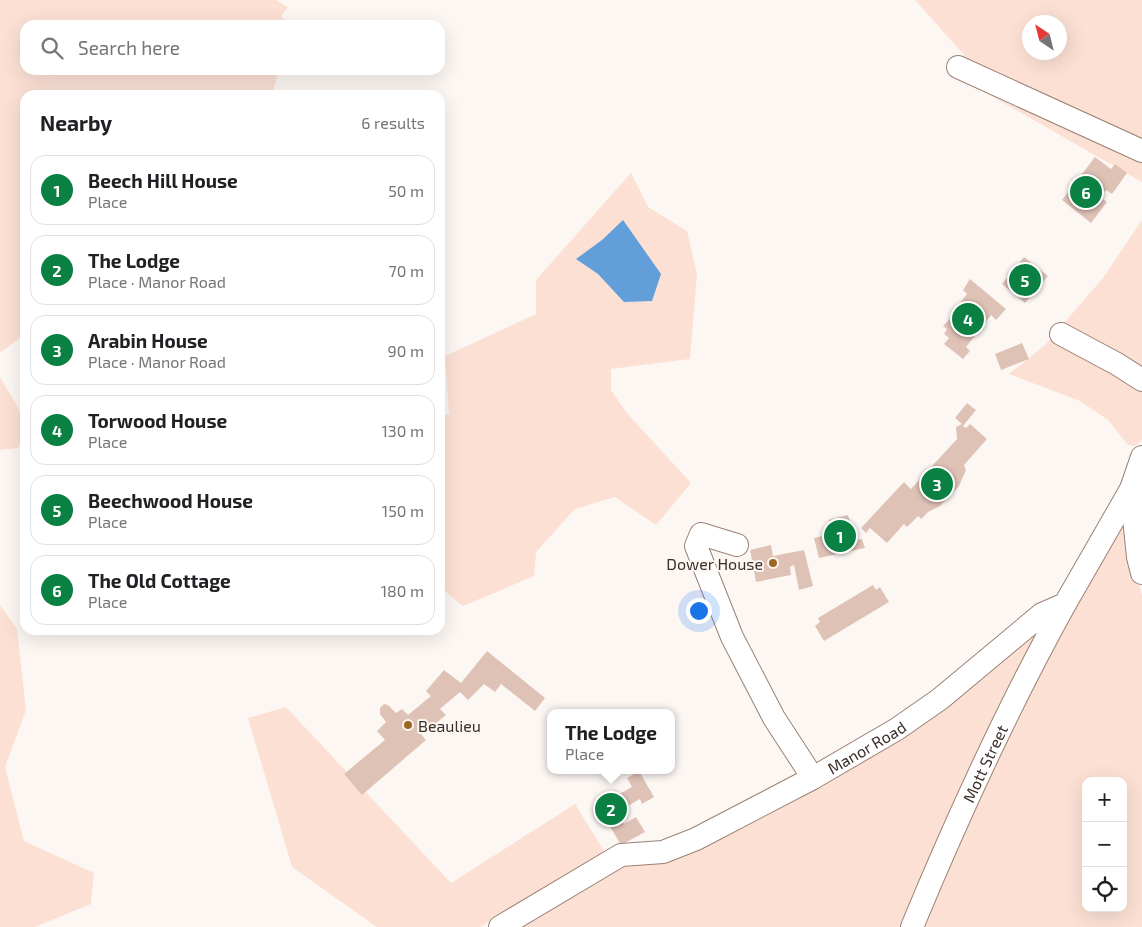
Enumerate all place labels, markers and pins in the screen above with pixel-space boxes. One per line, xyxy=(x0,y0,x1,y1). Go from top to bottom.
pin: 6 xyxy=(1070,173,1102,211)
pin: 5 xyxy=(1009,261,1041,299)
pin: 4 xyxy=(952,300,984,338)
pin: 3 xyxy=(921,465,953,503)
pin: 1 xyxy=(824,517,856,555)
place label: Dower House xyxy=(666,554,763,573)
marker: Dower House xyxy=(767,557,779,569)
place label: Beaulieu xyxy=(418,716,481,735)
marker: Beaulieu xyxy=(402,719,414,731)
pin: 2 xyxy=(595,790,627,828)

